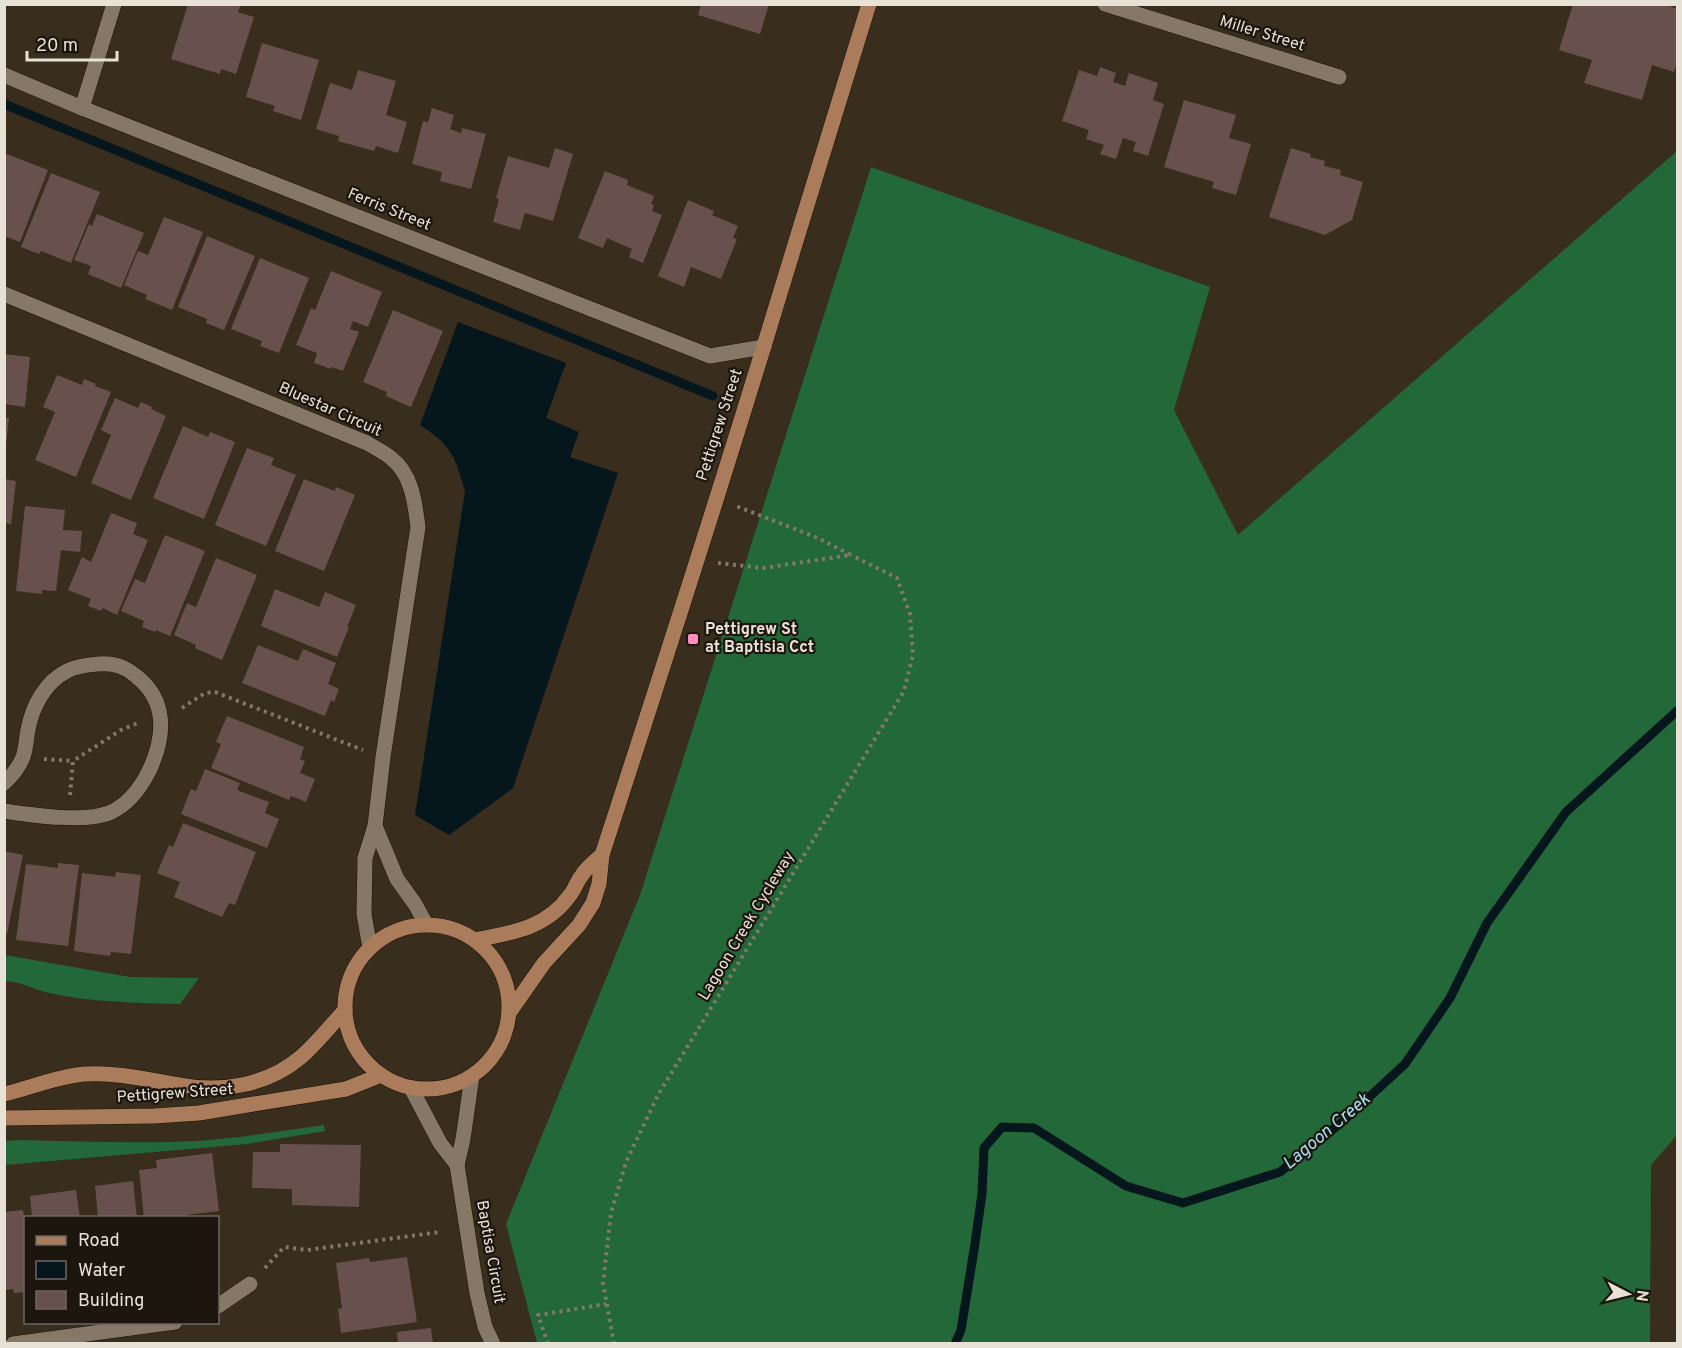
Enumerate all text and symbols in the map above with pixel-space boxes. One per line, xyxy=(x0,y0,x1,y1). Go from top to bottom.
street label: Miller Street xyxy=(1217,12,1307,56)
scale bar xyxy=(27,24,117,62)
text: 20 m xyxy=(36,35,78,58)
street label: Ferris Street xyxy=(344,184,434,236)
street label: Pettigrew Street xyxy=(692,366,748,484)
street label: Bluestar Circuit xyxy=(275,378,385,442)
place label: Pettigrew St at Baptisia Cct xyxy=(705,620,814,658)
marker: Pettigrew St at Baptisia Cct xyxy=(686,632,700,646)
street label: Lagoon Creek Cycleway xyxy=(694,848,800,1004)
street label: Pettigrew Street xyxy=(116,1080,234,1108)
water label: Lagoon Creek xyxy=(1279,1088,1376,1175)
street label: Baptisa Circuit xyxy=(471,1199,509,1305)
legend xyxy=(24,1216,219,1324)
text: Road xyxy=(78,1230,120,1253)
text: Water xyxy=(78,1260,125,1283)
north arrow xyxy=(1598,1264,1658,1324)
text: N xyxy=(1630,1289,1652,1303)
text: Building xyxy=(78,1290,144,1313)

